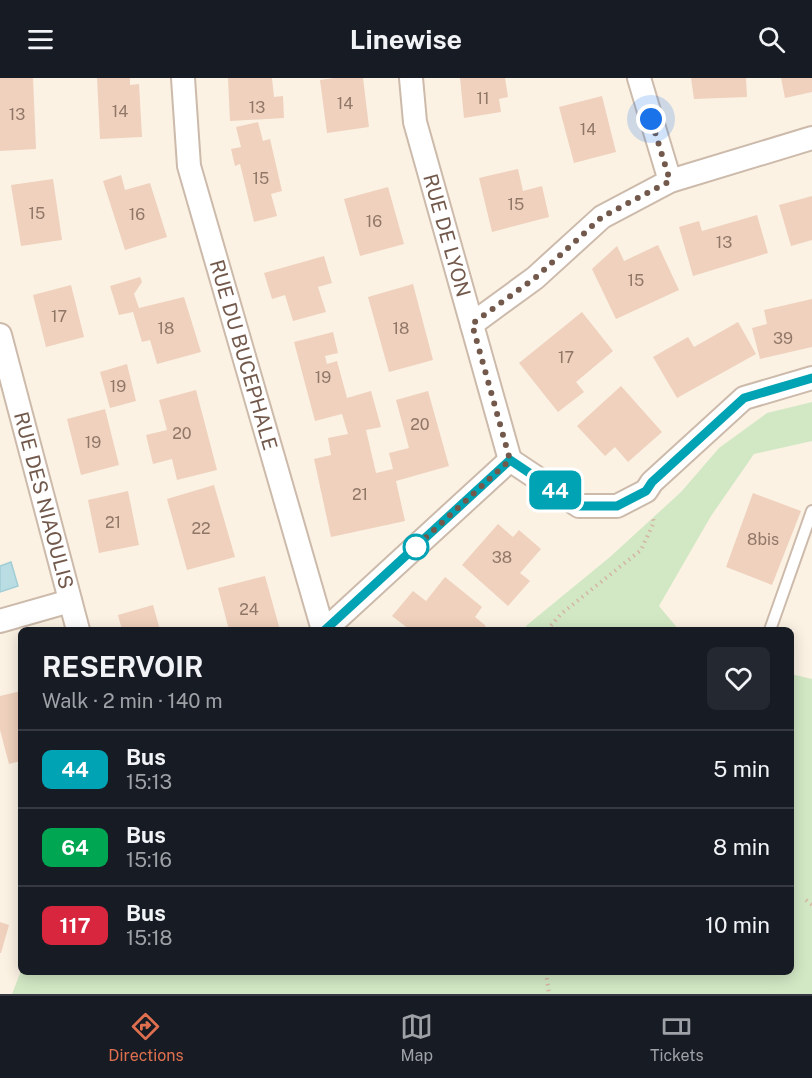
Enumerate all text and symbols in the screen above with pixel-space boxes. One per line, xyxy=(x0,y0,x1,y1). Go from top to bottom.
icon: menu xyxy=(24,23,57,56)
text: Linewise xyxy=(350,23,462,55)
icon: search xyxy=(755,23,788,56)
house number: 11 xyxy=(476,89,490,108)
house number: 14 xyxy=(337,94,353,113)
house number: 13 xyxy=(249,98,265,117)
house number: 14 xyxy=(112,102,128,121)
your location xyxy=(636,104,666,134)
house number: 13 xyxy=(9,105,25,124)
house number: 14 xyxy=(580,120,596,139)
house number: 15 xyxy=(253,169,269,188)
street label: RUE DE LYON xyxy=(418,171,476,300)
house number: 15 xyxy=(508,195,524,214)
house number: 15 xyxy=(29,204,45,223)
house number: 16 xyxy=(129,205,145,224)
house number: 16 xyxy=(366,212,382,231)
house number: 13 xyxy=(716,233,732,252)
street label: RUE DU BUCEPHALE xyxy=(205,257,282,453)
house number: 15 xyxy=(628,271,644,290)
house number: 17 xyxy=(51,307,67,326)
house number: 18 xyxy=(158,319,174,338)
house number: 18 xyxy=(393,319,409,338)
house number: 39 xyxy=(773,329,793,348)
house number: 17 xyxy=(558,348,574,367)
house number: 19 xyxy=(315,368,331,387)
house number: 19 xyxy=(110,377,126,396)
street label: RUE DES NIAOULIS xyxy=(9,409,79,592)
house number: 20 xyxy=(410,415,430,434)
house number: 20 xyxy=(172,424,192,443)
house number: 19 xyxy=(85,433,101,452)
line badge: 44 xyxy=(528,470,582,510)
text: 44 xyxy=(541,478,569,503)
house number: 21 xyxy=(352,485,368,504)
house number: 21 xyxy=(105,513,121,532)
house number: 22 xyxy=(191,519,211,538)
house number: 8bis xyxy=(747,530,779,549)
unlabelled marker xyxy=(403,534,429,560)
house number: 38 xyxy=(492,548,512,567)
house number: 24 xyxy=(239,600,259,619)
button: heart xyxy=(707,647,770,710)
text: RESERVOIR xyxy=(42,650,203,683)
text: Walk · 2 min · 140 m xyxy=(42,689,223,713)
text: Bus xyxy=(126,744,166,770)
text: 5 min xyxy=(713,756,770,782)
text: 44 xyxy=(61,757,89,782)
text: 15:13 xyxy=(126,770,172,794)
text: Bus xyxy=(126,822,166,848)
text: 8 min xyxy=(713,834,770,860)
text: 64 xyxy=(61,835,89,860)
text: 15:16 xyxy=(126,848,172,872)
text: Bus xyxy=(126,900,166,926)
text: 10 min xyxy=(705,912,770,938)
text: 117 xyxy=(59,913,91,938)
text: 15:18 xyxy=(126,926,173,950)
tab: Directions xyxy=(108,1010,184,1065)
tab: Map xyxy=(400,1010,433,1065)
tab: Tickets xyxy=(650,1010,704,1065)

